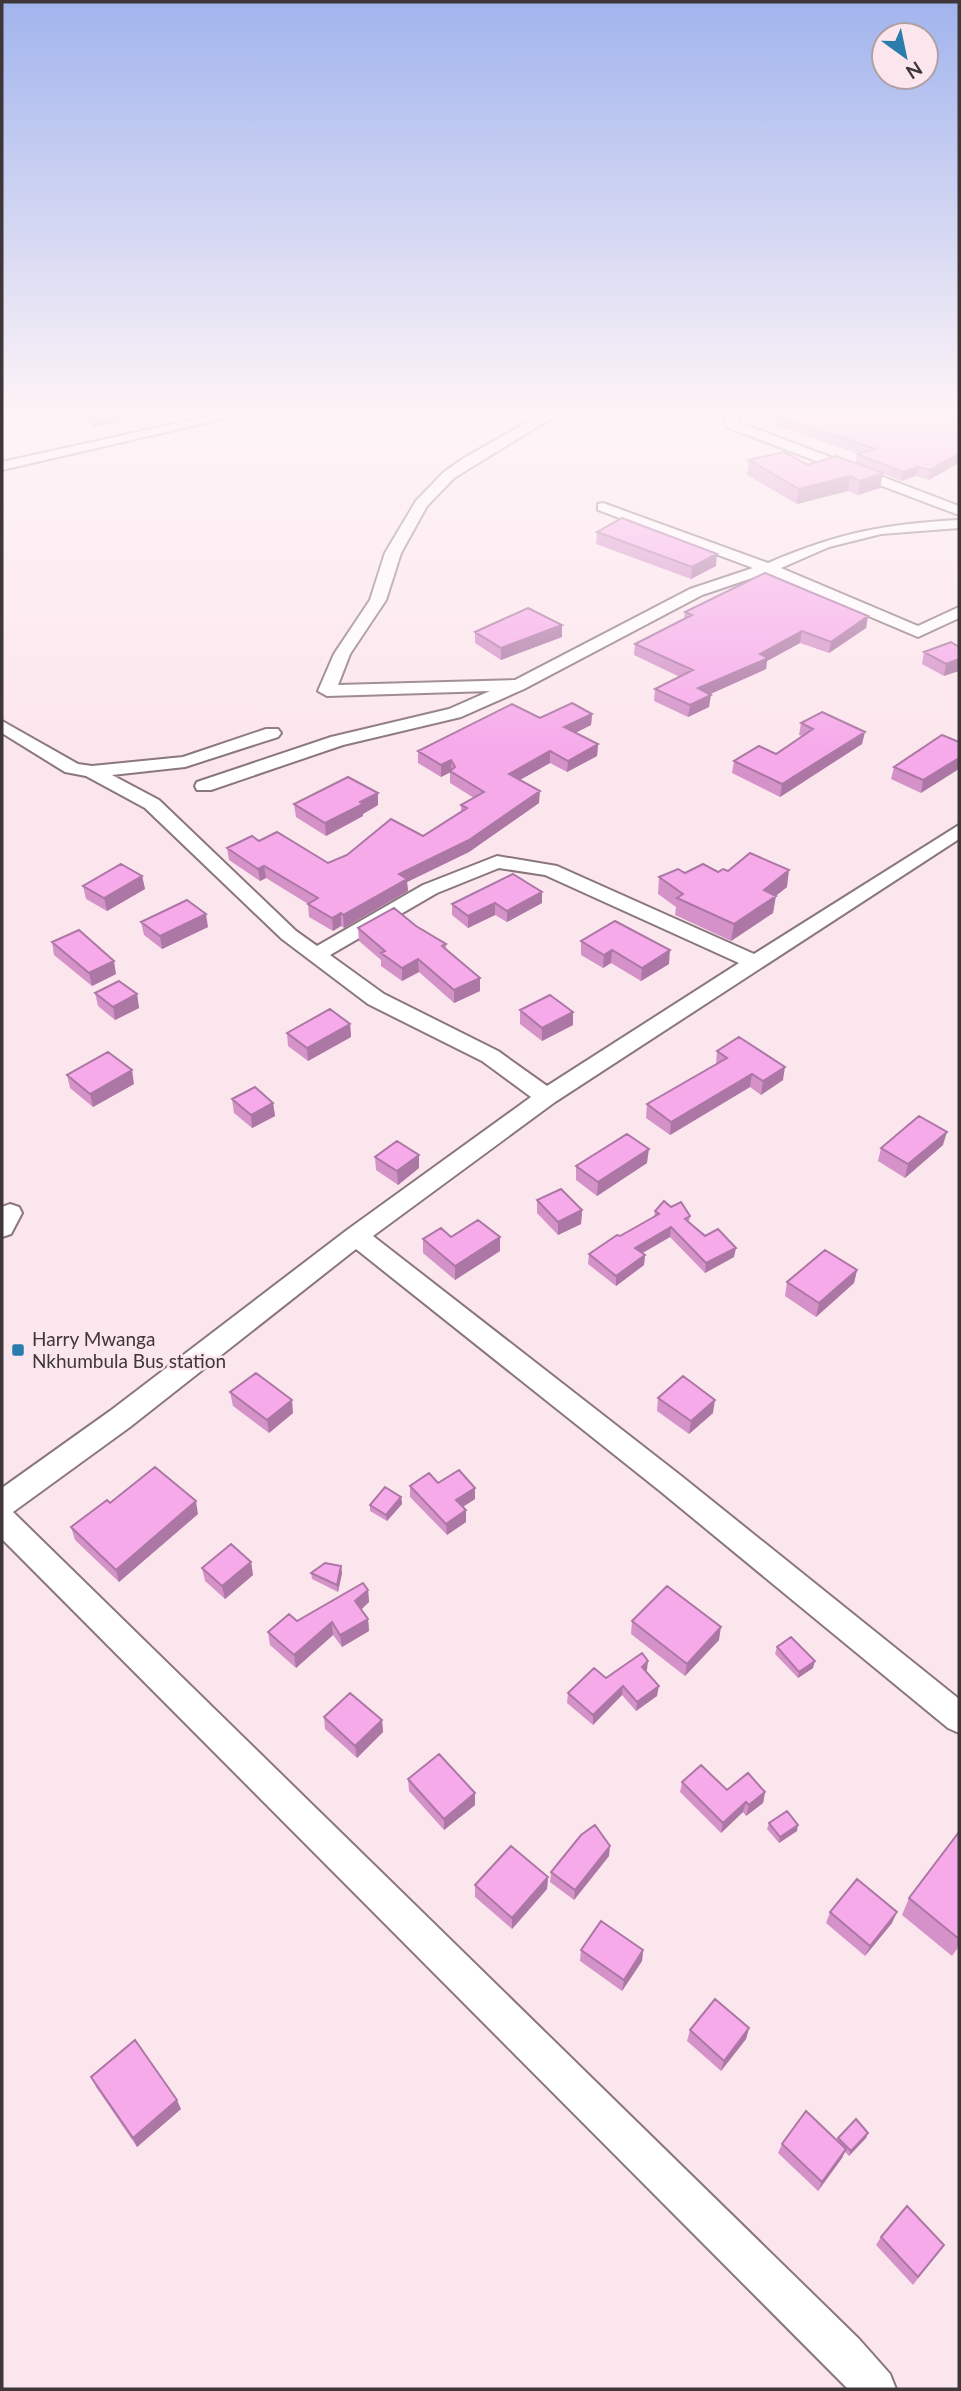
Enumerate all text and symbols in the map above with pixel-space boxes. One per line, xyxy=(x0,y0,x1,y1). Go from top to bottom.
north arrow xyxy=(870,21,940,91)
text: N xyxy=(902,57,927,84)
place label: Harry Mwanga Nkhumbula Bus station xyxy=(32,1327,226,1372)
marker: Harry Mwanga Nkhumbula Bus station xyxy=(10,1342,26,1358)

